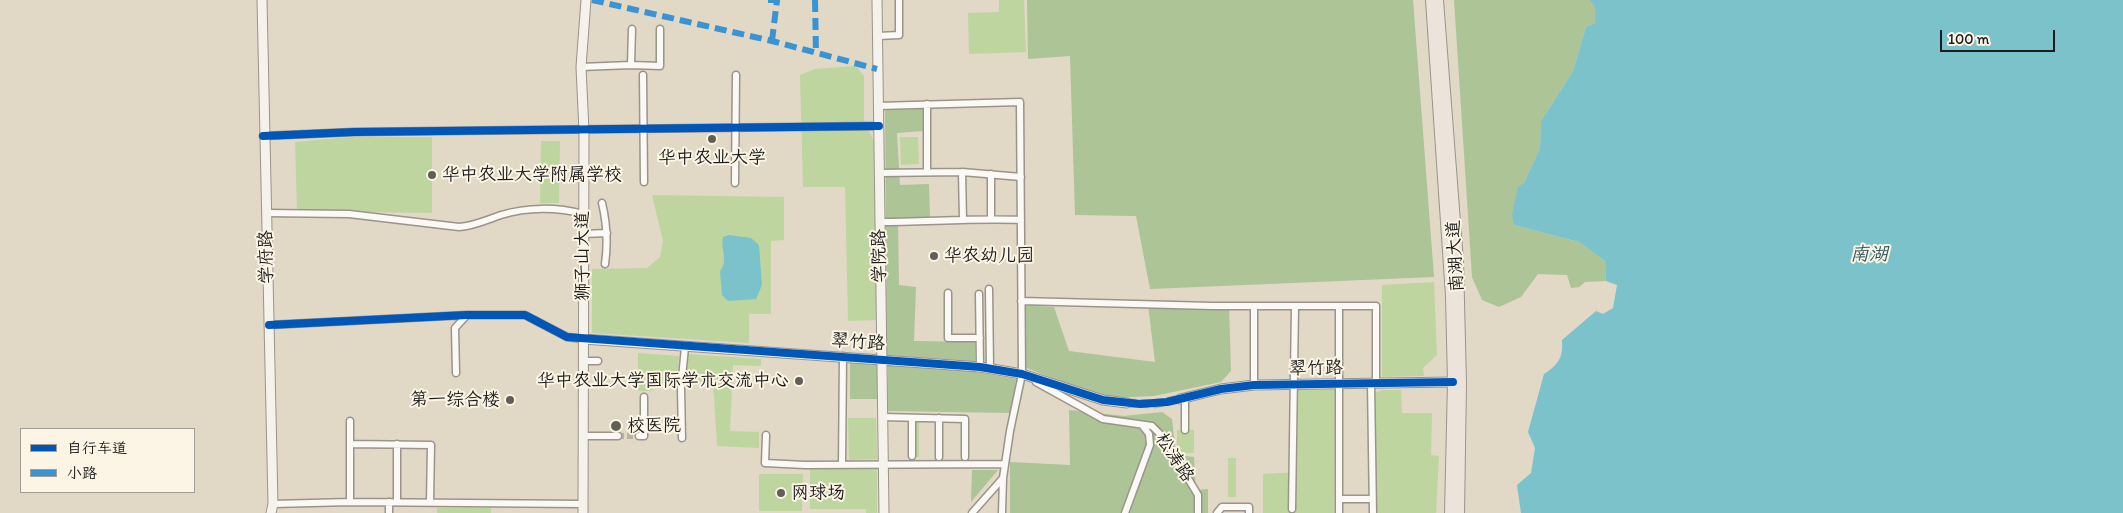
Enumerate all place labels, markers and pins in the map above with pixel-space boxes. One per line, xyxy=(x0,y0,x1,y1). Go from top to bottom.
marker: 华中农业大学 xyxy=(706,133,718,145)
place label: 华中农业大学 xyxy=(658,147,766,169)
place label: 华中农业大学附属学校 xyxy=(442,164,622,186)
marker: 华中农业大学附属学校 xyxy=(426,169,438,181)
place label: 华农幼儿园 xyxy=(944,245,1034,267)
marker: 华农幼儿园 xyxy=(928,250,940,262)
place label: 华中农业大学国际学术交流中心 xyxy=(537,370,789,392)
marker: 华中农业大学国际学术交流中心 xyxy=(793,375,805,387)
place label: 第一综合楼 xyxy=(410,389,500,411)
marker: 第一综合楼 xyxy=(504,394,516,406)
place label: 校医院 xyxy=(627,415,681,437)
marker: 校医院 xyxy=(609,419,623,433)
place label: 网球场 xyxy=(791,482,845,504)
marker: 网球场 xyxy=(775,487,787,499)

